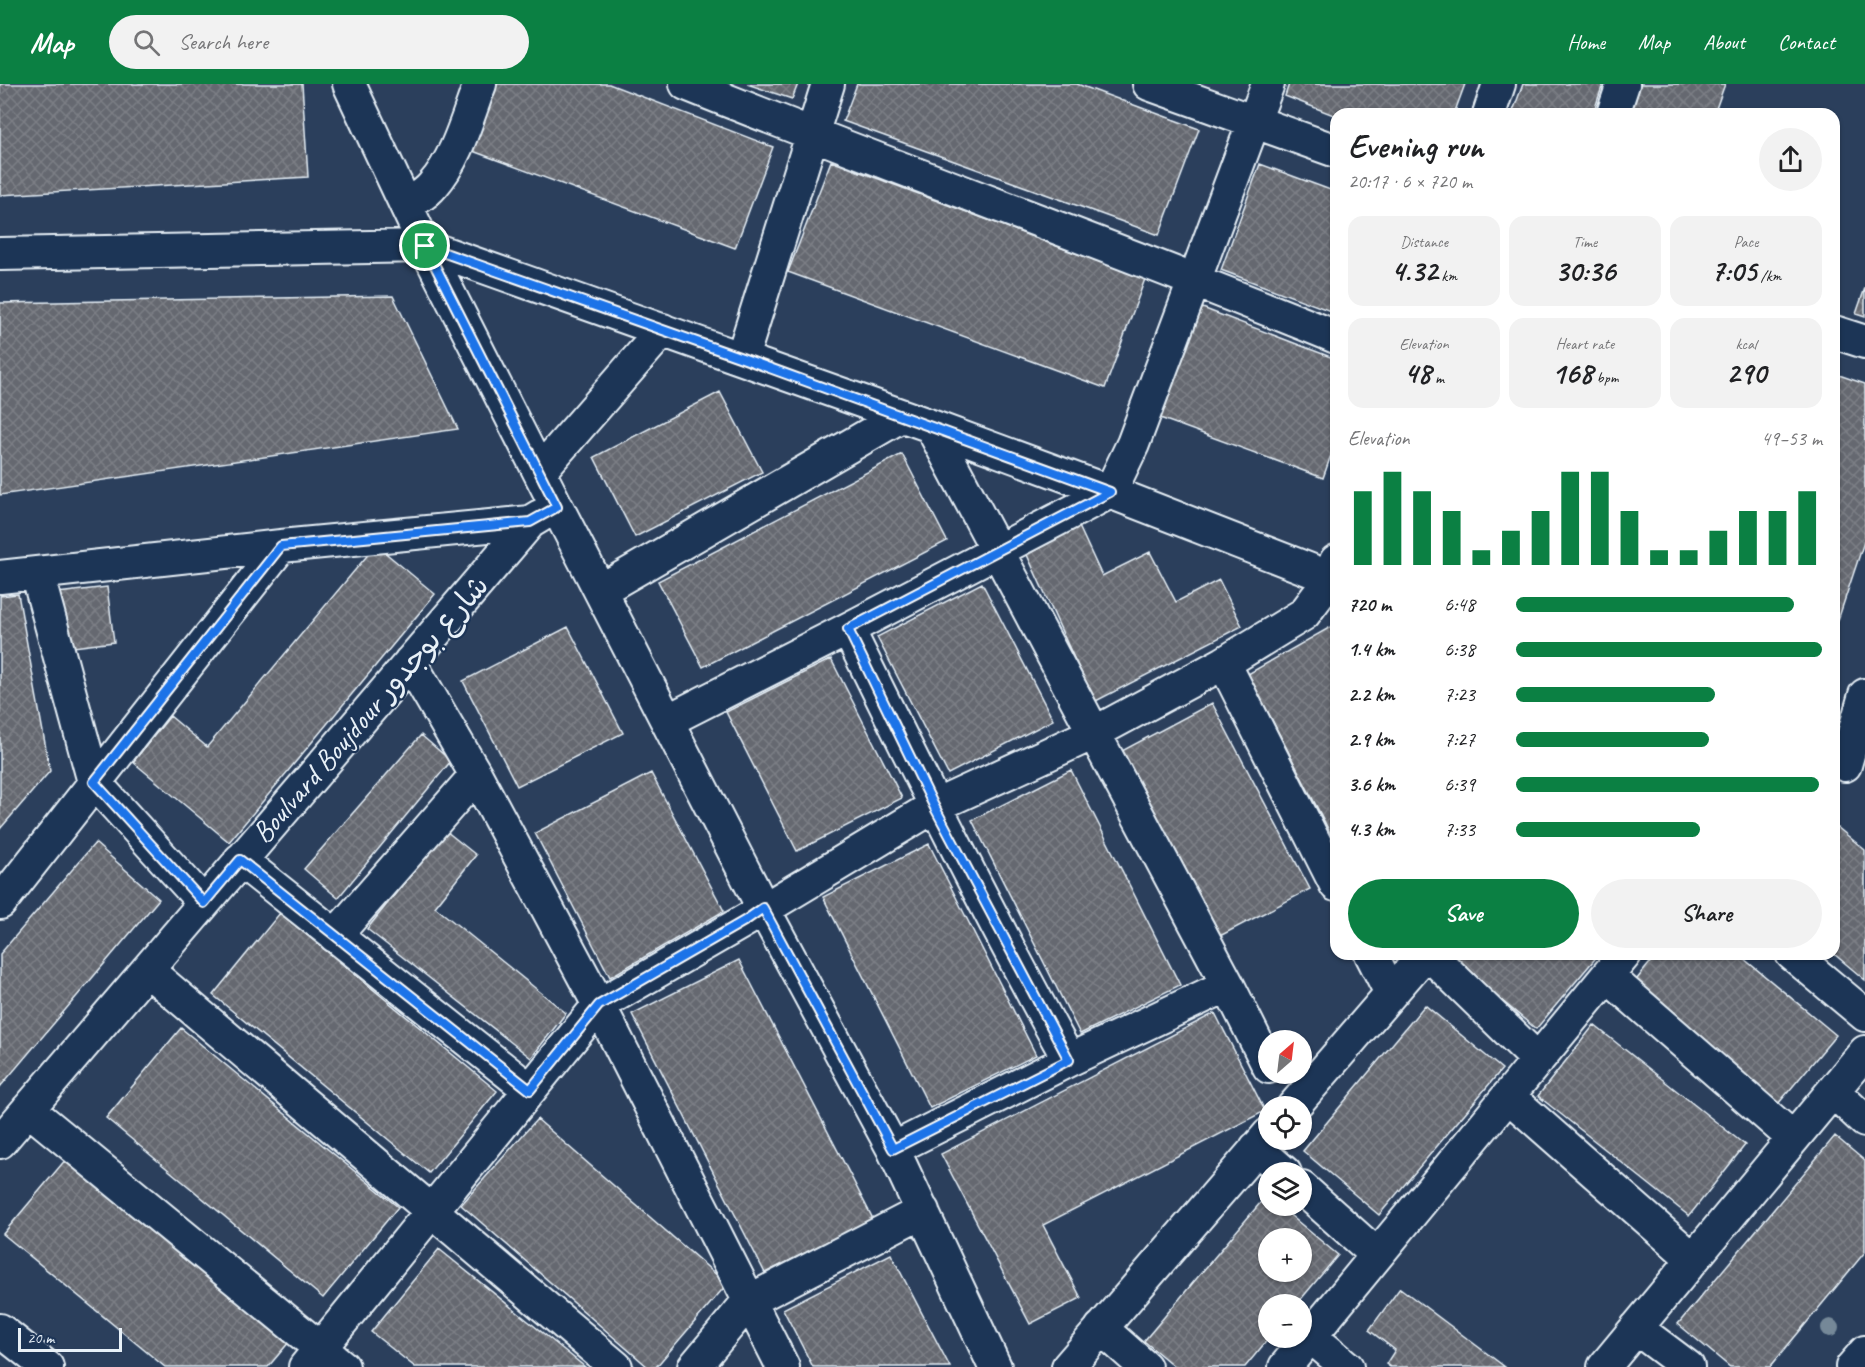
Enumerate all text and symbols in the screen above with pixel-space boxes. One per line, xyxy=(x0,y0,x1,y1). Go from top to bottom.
search box xyxy=(109,15,529,69)
text: Map xyxy=(30,25,73,60)
icon: search xyxy=(130,26,163,59)
text: Search here xyxy=(178,28,268,56)
text: Home xyxy=(1567,29,1605,55)
text: Map xyxy=(1638,29,1670,55)
text: About xyxy=(1703,29,1745,55)
text: Contact xyxy=(1778,29,1835,55)
text: Evening run xyxy=(1348,125,1483,167)
button: share xyxy=(1759,128,1822,191)
text: 20:17 · 6 × 720 m xyxy=(1348,169,1472,194)
pin xyxy=(399,220,450,271)
icon: arrive xyxy=(408,229,441,262)
text: Distance xyxy=(1400,232,1448,252)
text: Time xyxy=(1573,232,1597,252)
text: Pace xyxy=(1734,232,1758,252)
text: 4.32 xyxy=(1391,252,1437,290)
text: 30:36 xyxy=(1555,252,1615,290)
text: 7:05 xyxy=(1711,252,1757,290)
text: km xyxy=(1437,266,1457,286)
text: /km xyxy=(1757,266,1781,286)
text: Elevation xyxy=(1399,334,1449,354)
text: Heart rate xyxy=(1556,334,1614,354)
text: kcal xyxy=(1735,334,1757,354)
text: 48 xyxy=(1404,354,1431,392)
text: 168 xyxy=(1552,354,1593,392)
text: 290 xyxy=(1726,354,1766,392)
text: m xyxy=(1431,368,1444,388)
text: bpm xyxy=(1593,368,1618,388)
text: Elevation xyxy=(1348,426,1410,451)
text: 49–53 m xyxy=(1761,426,1822,451)
street label: Boulvard Boujdour شارع بوجدور xyxy=(243,567,498,852)
text: 720 m xyxy=(1348,592,1391,617)
text: 6:48 xyxy=(1444,592,1475,617)
text: 1.4 km xyxy=(1348,637,1395,662)
text: 6:38 xyxy=(1444,637,1475,662)
text: 2.2 km xyxy=(1348,682,1395,707)
text: 7:23 xyxy=(1444,682,1475,707)
text: 2.9 km xyxy=(1348,727,1394,752)
text: 7:27 xyxy=(1444,727,1475,752)
text: 3.6 km xyxy=(1348,772,1395,797)
text: 6:39 xyxy=(1444,772,1475,797)
text: 4.3 km xyxy=(1348,817,1395,842)
text: 7:33 xyxy=(1444,817,1475,842)
button: Save xyxy=(1348,879,1579,948)
button: Share xyxy=(1591,879,1822,948)
north arrow xyxy=(1258,1030,1312,1084)
map controls xyxy=(1258,1030,1312,1348)
button: locate xyxy=(1258,1096,1312,1150)
button: layers xyxy=(1258,1162,1312,1216)
button: + xyxy=(1258,1228,1312,1282)
button: − xyxy=(1258,1294,1312,1348)
scale bar xyxy=(18,1325,122,1352)
text: 20 m xyxy=(27,1328,54,1348)

